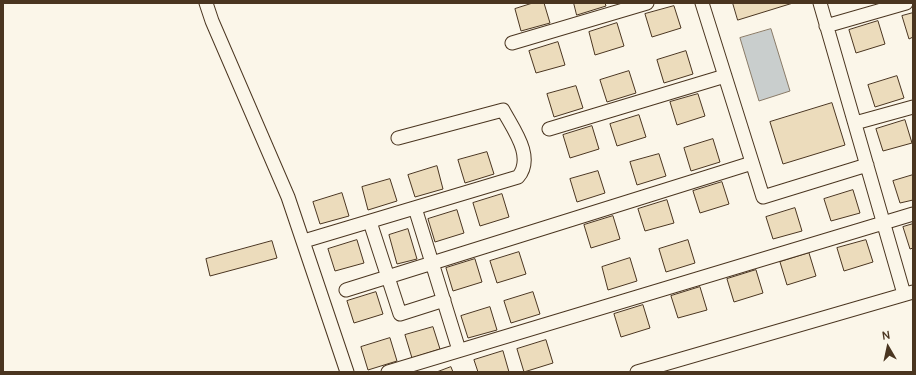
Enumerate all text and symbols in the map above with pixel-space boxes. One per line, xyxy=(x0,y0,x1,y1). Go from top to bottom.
north arrow xyxy=(868,327,908,367)
text: N xyxy=(881,327,891,343)

